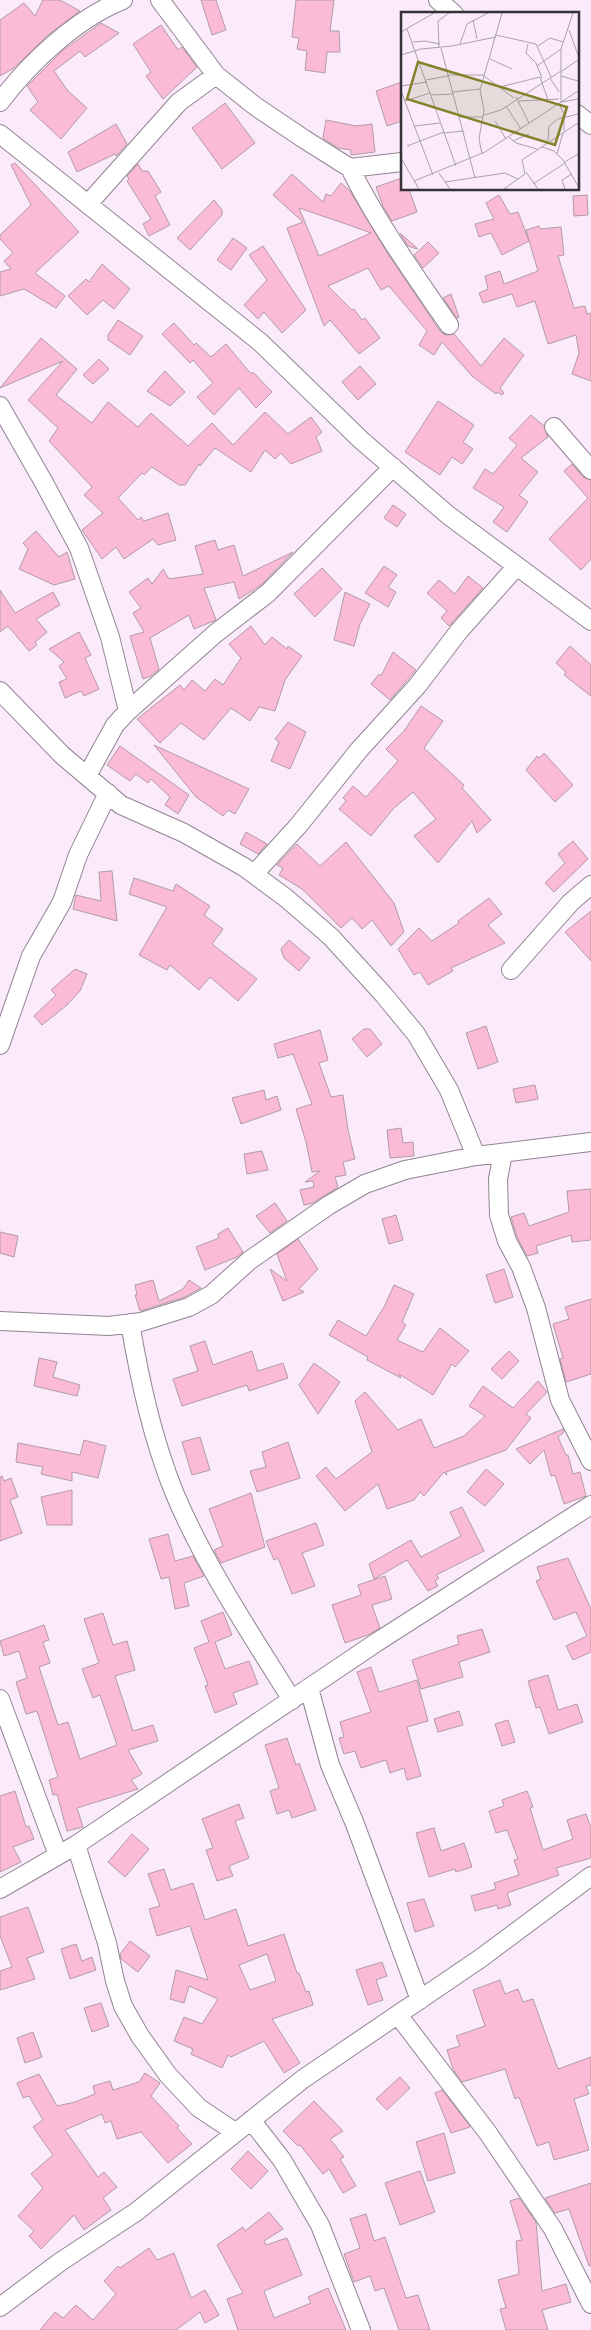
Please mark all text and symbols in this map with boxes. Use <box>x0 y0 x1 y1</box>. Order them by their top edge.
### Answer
inset map <box>401 12 578 190</box>

